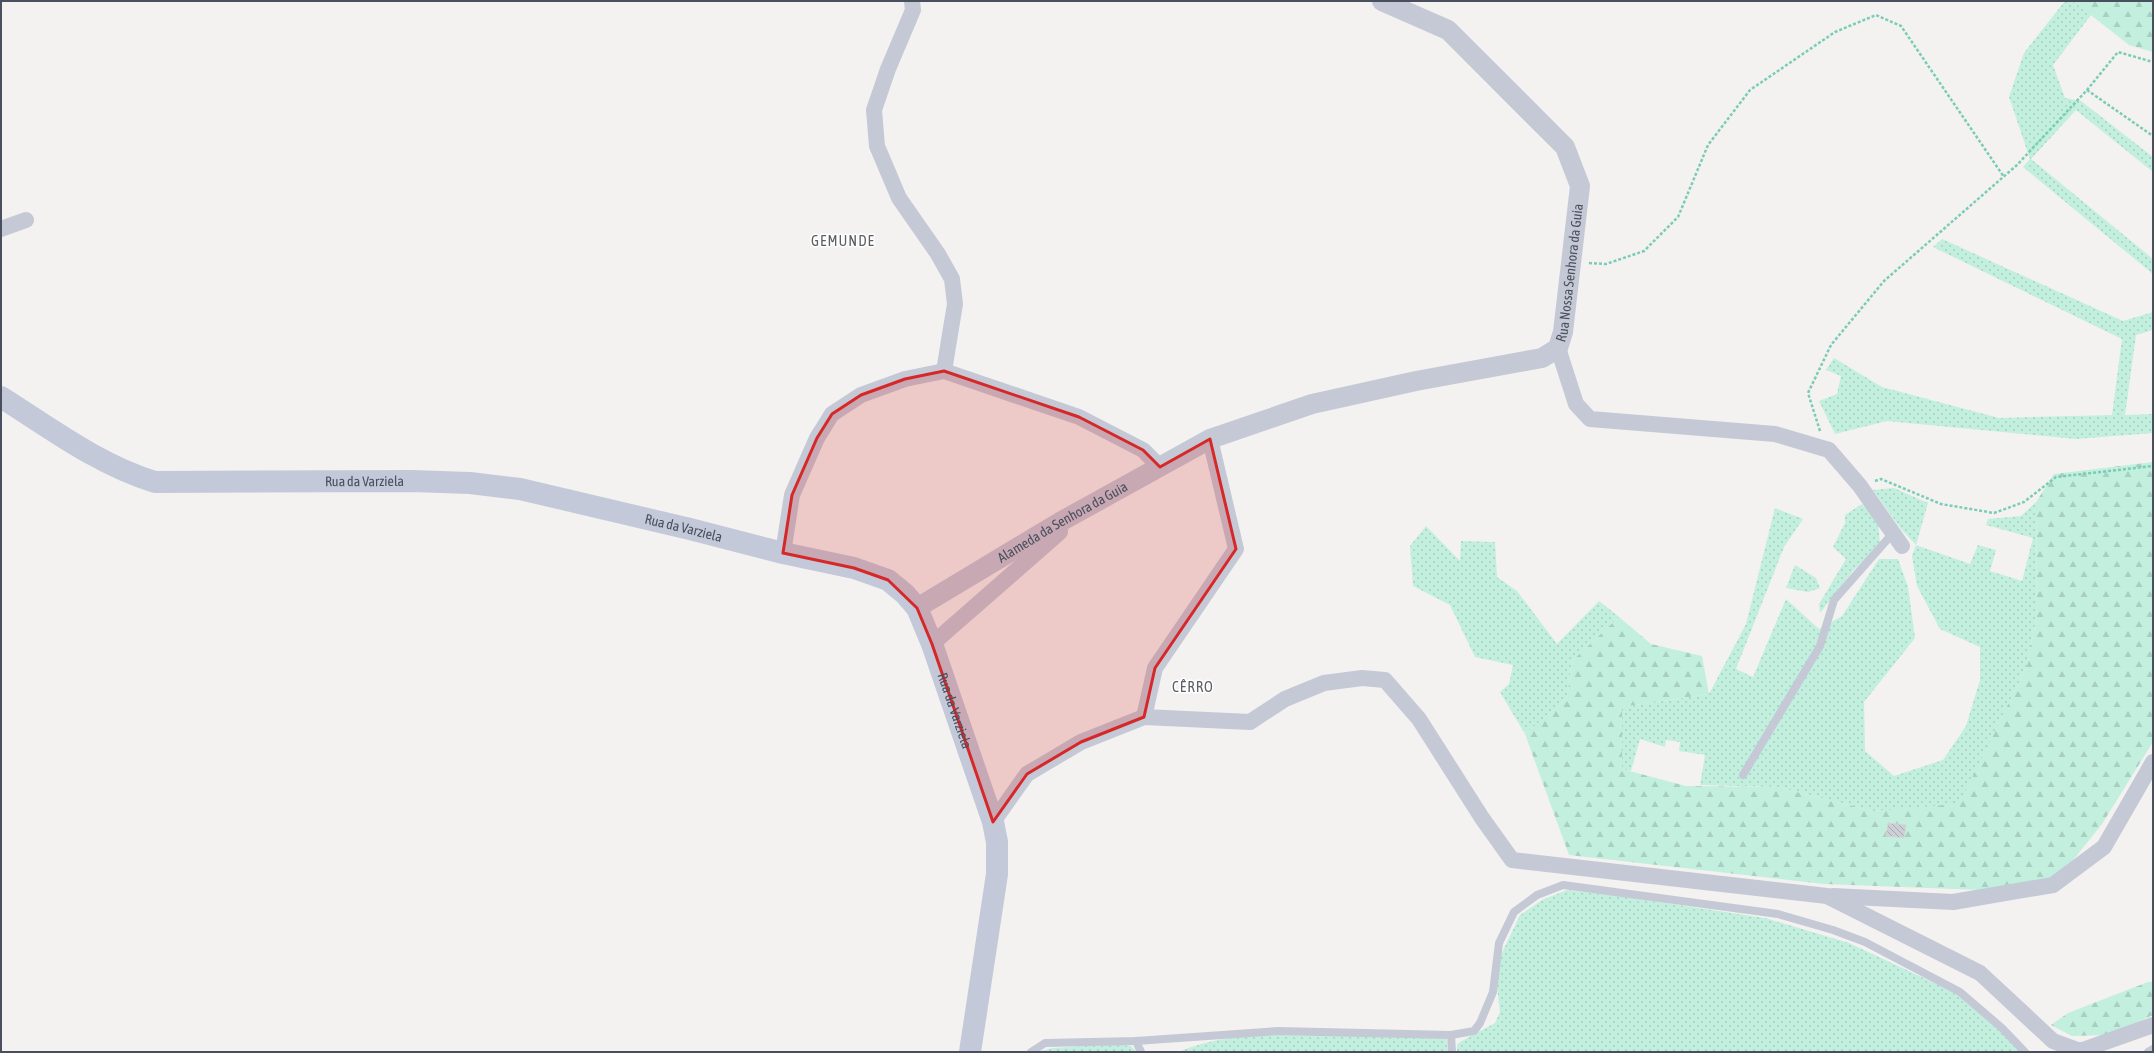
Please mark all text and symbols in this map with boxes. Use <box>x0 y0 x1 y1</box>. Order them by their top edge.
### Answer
street label: Rua Nossa Senhora da Guia <box>1552 203 1586 344</box>
district label: GEMUNDE <box>811 232 875 249</box>
street label: Rua da Varziela <box>325 473 404 489</box>
street label: Alameda da Senhora da Guia <box>995 478 1130 566</box>
street label: Rua da Varziela <box>643 511 724 545</box>
street label: Rua da Varziela <box>934 670 975 751</box>
district label: CÊRRO <box>1172 678 1214 695</box>

